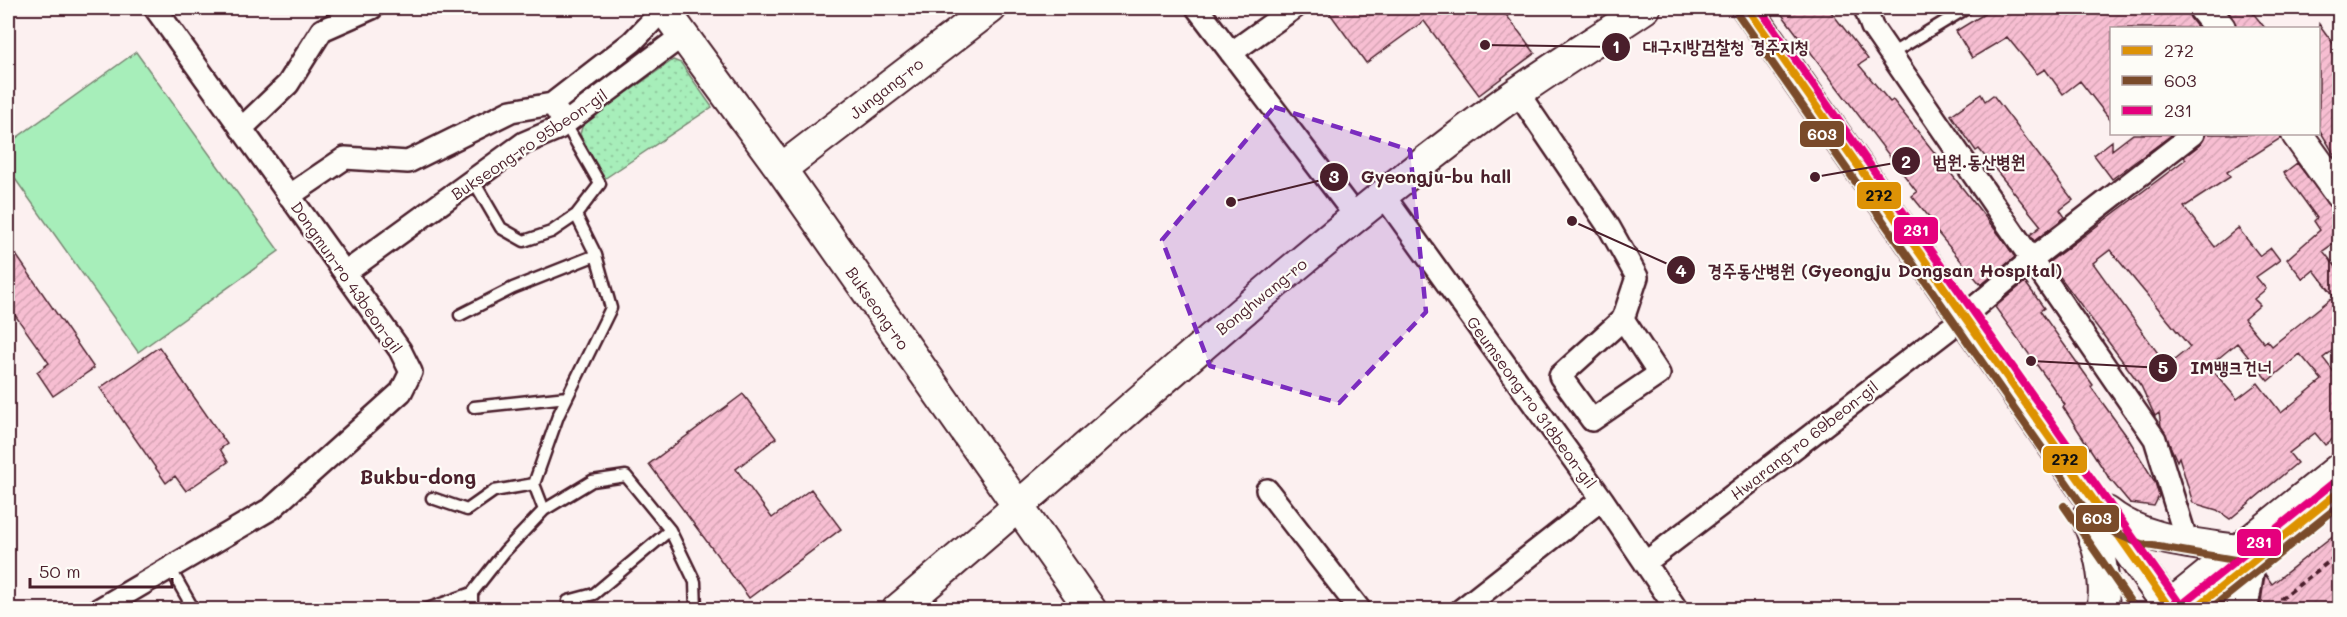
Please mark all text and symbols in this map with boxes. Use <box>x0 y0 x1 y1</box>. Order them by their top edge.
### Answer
legend <box>2110 27 2320 135</box>
callout: 대구지방검찰청 경주지청 <box>1601 29 1821 65</box>
text: 1 <box>1612 34 1620 58</box>
text: 대구지방검찰청 경주지청 <box>1643 34 1809 58</box>
text: 272 <box>2164 38 2194 62</box>
street label: Jungang-ro <box>845 53 927 123</box>
text: 603 <box>2164 68 2197 92</box>
street label: Bukseong-ro 95beon-gil <box>447 84 611 204</box>
text: 231 <box>2164 98 2193 122</box>
line badge: 603 <box>1799 120 1845 148</box>
text: 603 <box>1807 123 1837 144</box>
callout: 법원.동산병원 <box>1891 143 2038 179</box>
text: 2 <box>1901 149 1911 173</box>
text: 법원.동산병원 <box>1933 149 2025 173</box>
callout: Gyeongju-bu hall <box>1319 159 1523 195</box>
text: 3 <box>1329 164 1340 188</box>
text: Gyeongju-bu hall <box>1361 164 1511 188</box>
line badge: 272 <box>1856 181 1902 210</box>
text: 272 <box>1866 184 1892 205</box>
street label: Dongmun-ro 43beon-gil <box>287 197 407 357</box>
line badge: 231 <box>1893 216 1939 245</box>
text: 231 <box>1903 219 1929 240</box>
callout: 경주동산병원 (Gyeongju Dongsan Hospital) <box>1666 252 2074 288</box>
street label: Bonghwang-ro <box>1211 253 1311 339</box>
text: 4 <box>1675 258 1687 282</box>
text: 경주동산병원 (Gyeongju Dongsan Hospital) <box>1708 258 2062 282</box>
street label: Bukseong-ro <box>842 262 914 354</box>
street label: Geumseong-ro 318beon-gil <box>1462 312 1602 492</box>
callout: IM뱅크건너 <box>2148 350 2284 386</box>
text: 5 <box>2158 355 2168 379</box>
text: IM뱅크건너 <box>2190 355 2272 379</box>
street label: Hwarang-ro 69beon-gil <box>1726 376 1882 504</box>
line badge: 272 <box>2042 445 2088 474</box>
text: 272 <box>2052 448 2078 469</box>
district label: Bukbu-dong <box>360 463 476 489</box>
line badge: 603 <box>2075 504 2120 533</box>
text: 603 <box>2082 507 2112 528</box>
line badge: 231 <box>2236 528 2282 557</box>
text: 231 <box>2246 531 2272 552</box>
scale bar <box>30 551 172 589</box>
text: 50 m <box>39 559 81 583</box>

